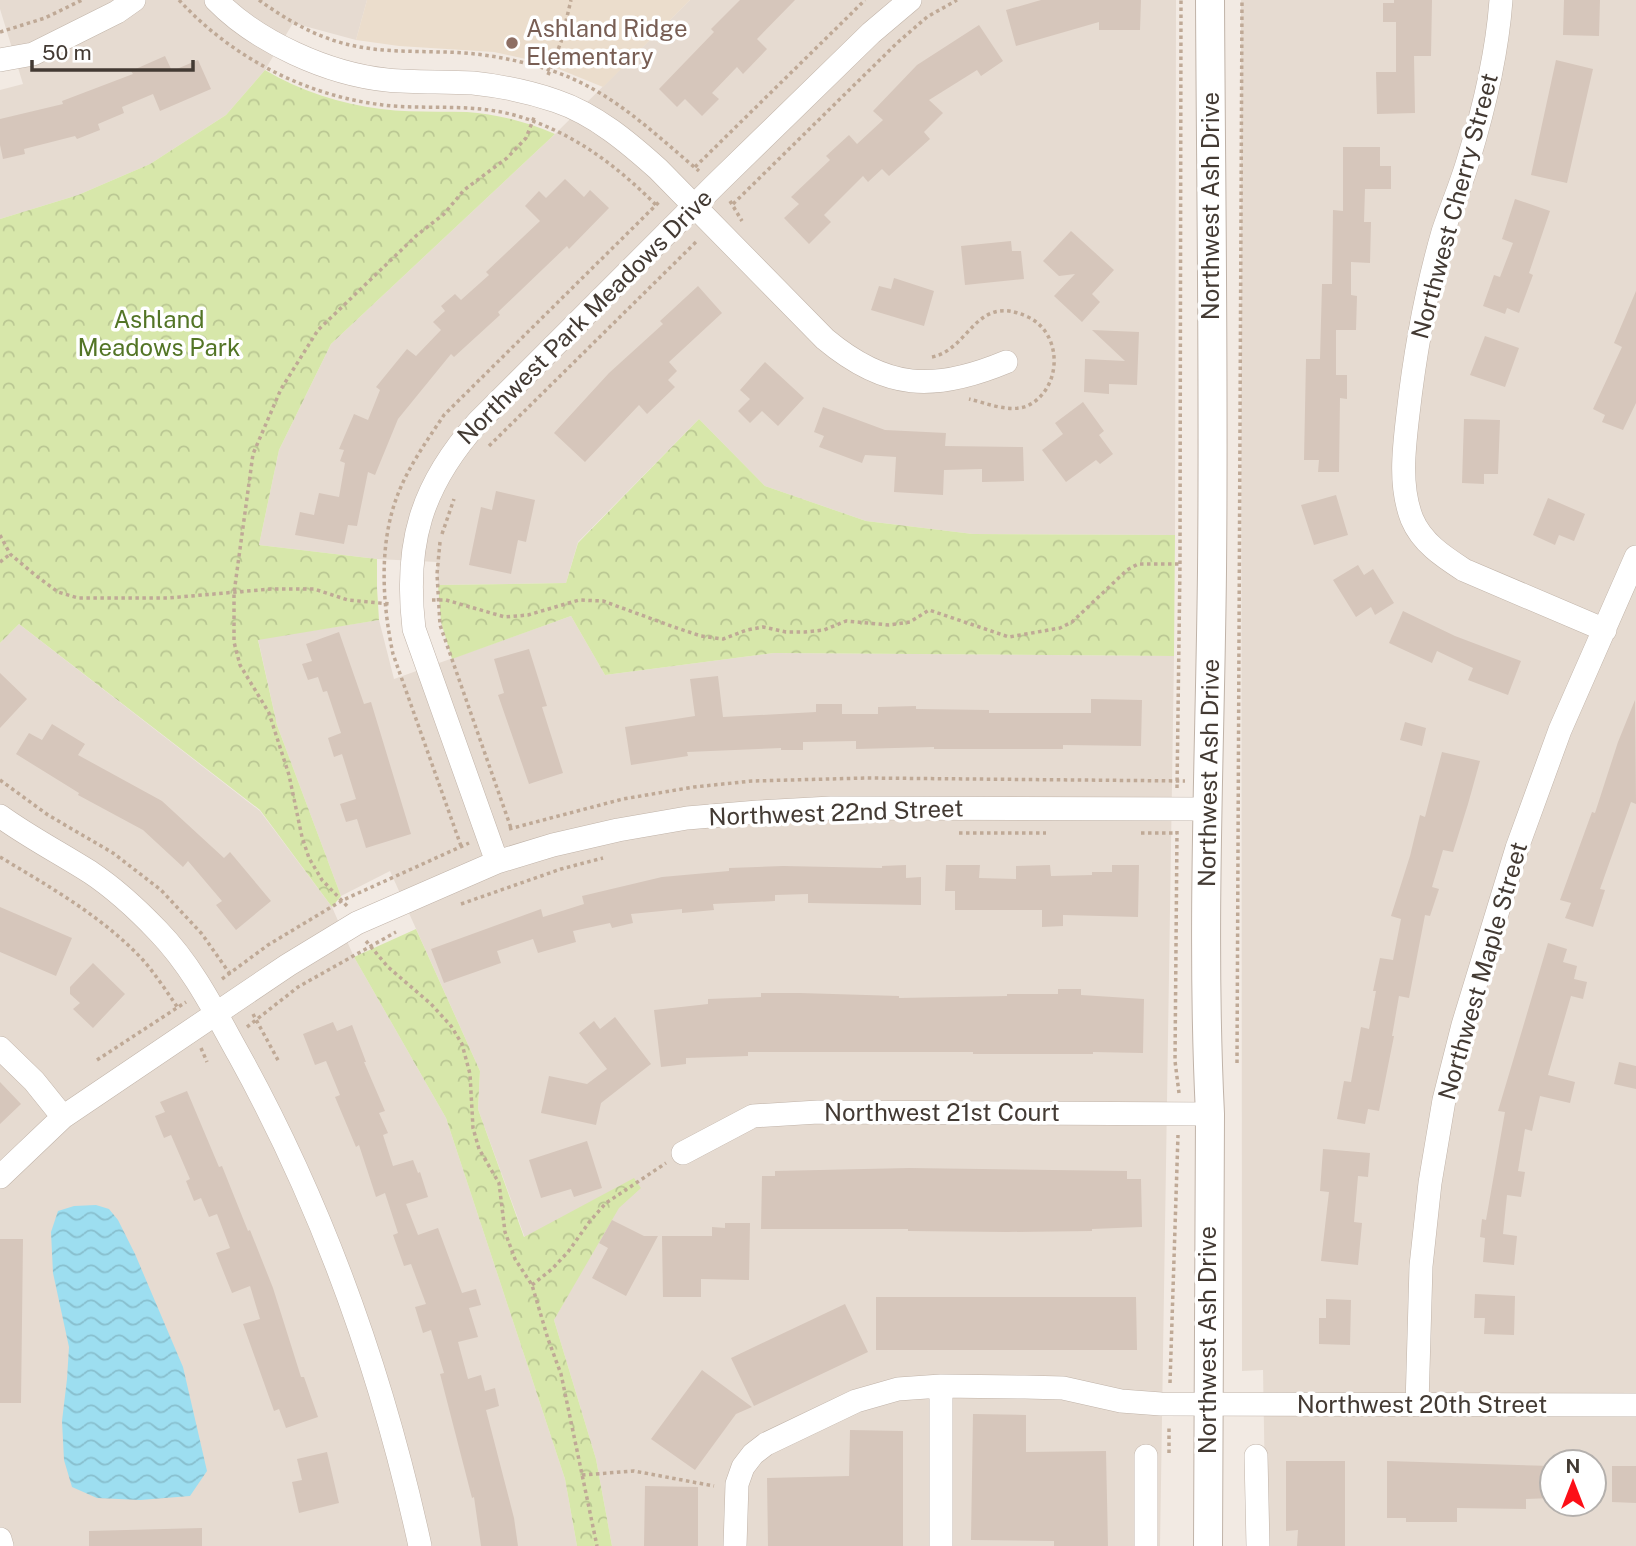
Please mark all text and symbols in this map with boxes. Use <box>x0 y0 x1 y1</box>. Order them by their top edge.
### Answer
place label: Ashland Ridge Elementary <box>526 14 688 70</box>
scale bar <box>32 28 192 72</box>
marker: Ashland Ridge Elementary <box>504 35 520 51</box>
text: 50 m <box>42 40 92 65</box>
street label: Northwest Cherry Street <box>1405 70 1503 342</box>
street label: Northwest Ash Drive <box>1196 92 1224 320</box>
street label: Northwest Park Meadows Drive <box>451 183 717 449</box>
park label: Ashland Meadows Park <box>77 305 241 361</box>
street label: Northwest Ash Drive <box>1192 659 1224 887</box>
street label: Northwest 22nd Street <box>708 794 964 830</box>
street label: Northwest Maple Street <box>1432 838 1532 1103</box>
street label: Northwest 21st Court <box>824 1098 1060 1126</box>
street label: Northwest Ash Drive <box>1193 1226 1221 1454</box>
street label: Northwest 20th Street <box>1297 1390 1547 1418</box>
north arrow <box>1538 1448 1608 1518</box>
text: N <box>1566 1455 1580 1477</box>

